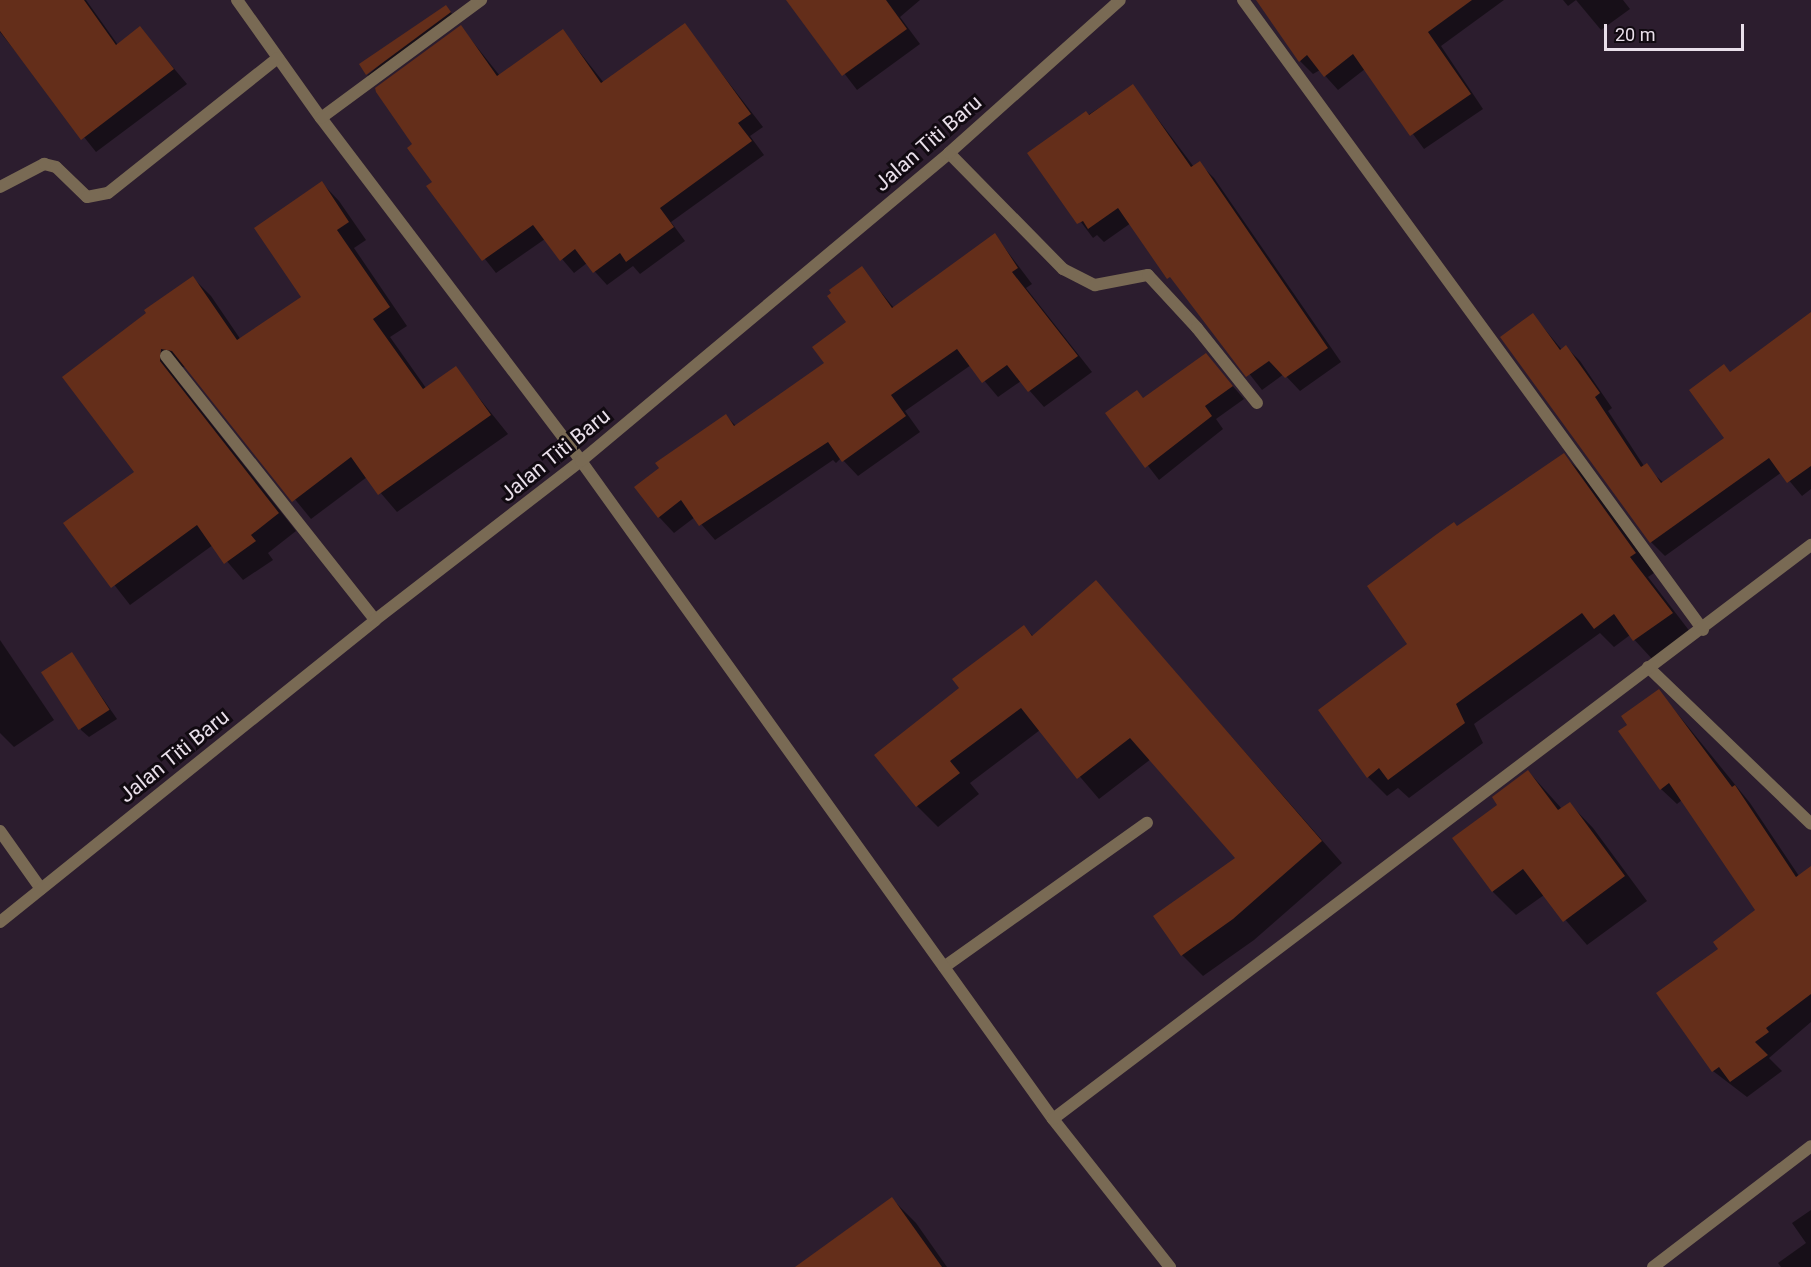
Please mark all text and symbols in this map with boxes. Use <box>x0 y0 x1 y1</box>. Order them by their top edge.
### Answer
scale bar <box>1607 12 1746 50</box>
text: 20 m <box>1615 24 1655 45</box>
street label: Jalan Titi Baru <box>869 89 987 197</box>
street label: Jalan Titi Baru <box>495 403 615 507</box>
street label: Jalan Titi Baru <box>114 704 234 808</box>

